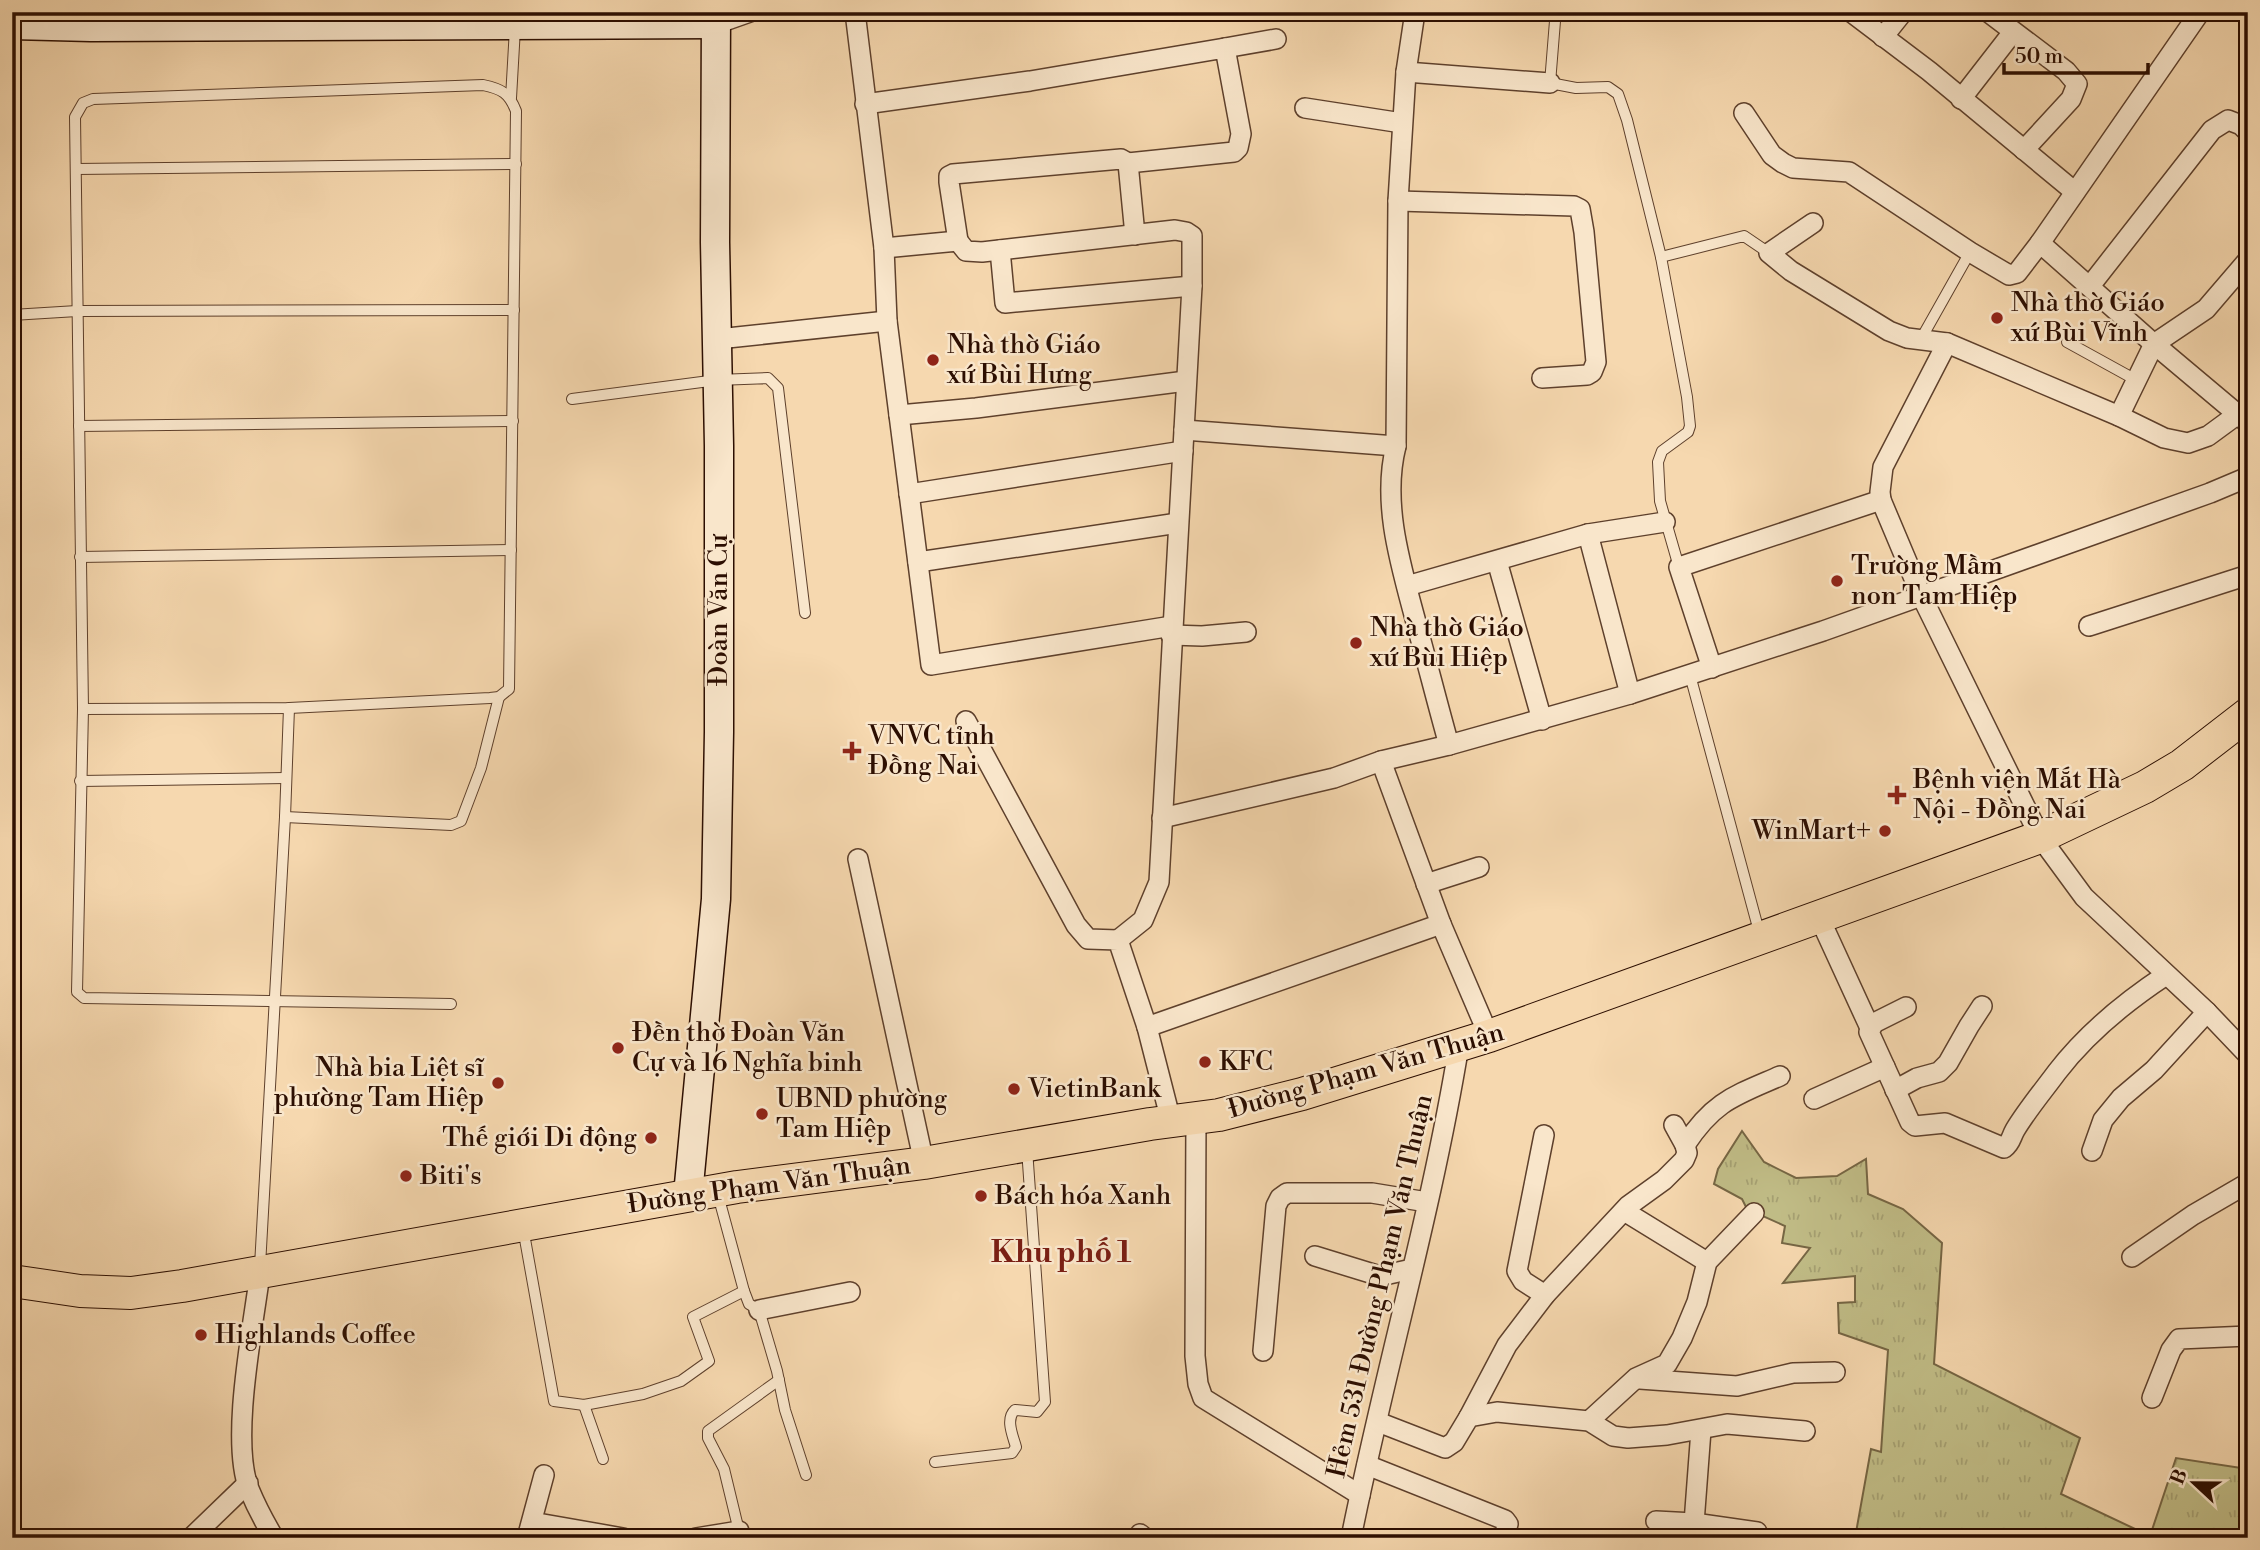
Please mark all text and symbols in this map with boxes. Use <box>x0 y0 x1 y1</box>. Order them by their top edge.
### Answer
scale bar <box>2004 32 2148 76</box>
text: 50 m <box>2015 44 2063 70</box>
place label: Nhà thờ Giáo xứ Bùi Vĩnh <box>2010 287 2165 349</box>
marker: Nhà thờ Giáo xứ Bùi Vĩnh <box>1989 310 2005 326</box>
place label: Nhà thờ Giáo xứ Bùi Hưng <box>946 329 1101 391</box>
marker: Nhà thờ Giáo xứ Bùi Hưng <box>925 352 941 368</box>
street label: Đoàn Văn Cự <box>703 533 735 686</box>
place label: Trường Mầm non Tam Hiệp <box>1851 550 2018 612</box>
marker: Trường Mầm non Tam Hiệp <box>1829 573 1845 589</box>
place label: Nhà thờ Giáo xứ Bùi Hiệp <box>1369 612 1524 674</box>
marker: Nhà thờ Giáo xứ Bùi Hiệp <box>1348 635 1364 651</box>
place label: VNVC tỉnh Đồng Nai <box>867 720 995 782</box>
marker: VNVC tỉnh Đồng Nai <box>842 741 862 761</box>
place label: Bệnh viện Mắt Hà Nội - Đồng Nai <box>1912 764 2122 826</box>
marker: Bệnh viện Mắt Hà Nội - Đồng Nai <box>1887 785 1907 805</box>
place label: WinMart+ <box>1751 815 1871 847</box>
marker: WinMart+ <box>1877 823 1893 839</box>
street label: Đường Phạm Văn Thuận <box>1224 1016 1508 1126</box>
place label: Đền thờ Đoàn Văn Cự và 16 Nghĩa binh <box>632 1017 863 1079</box>
marker: Đền thờ Đoàn Văn Cự và 16 Nghĩa binh <box>610 1040 626 1056</box>
place label: KFC <box>1219 1046 1273 1078</box>
place label: Nhà bia Liệt sĩ phường Tam Hiệp <box>274 1052 484 1114</box>
marker: KFC <box>1197 1054 1213 1070</box>
place label: VietinBank <box>1027 1073 1162 1105</box>
marker: Nhà bia Liệt sĩ phường Tam Hiệp <box>490 1075 506 1091</box>
marker: VietinBank <box>1006 1081 1022 1097</box>
place label: UBND phường Tam Hiệp <box>776 1083 948 1145</box>
street label: Hẻm 531 Đường Phạm Văn Thuận <box>1320 1091 1440 1481</box>
marker: UBND phường Tam Hiệp <box>754 1106 770 1122</box>
place label: Thế giới Di động <box>442 1122 638 1154</box>
marker: Thế giới Di động <box>643 1130 659 1146</box>
street label: Đường Phạm Văn Thuận <box>625 1149 913 1221</box>
place label: Biti's <box>419 1160 482 1192</box>
marker: Biti's <box>398 1168 414 1184</box>
place label: Bách hóa Xanh <box>994 1180 1171 1212</box>
marker: Bách hóa Xanh <box>973 1188 989 1204</box>
district label: Khu phố 1 <box>991 1234 1132 1272</box>
place label: Highlands Coffee <box>215 1319 416 1351</box>
marker: Highlands Coffee <box>193 1327 209 1343</box>
north arrow <box>2158 1448 2228 1518</box>
text: B <box>2165 1466 2193 1488</box>

